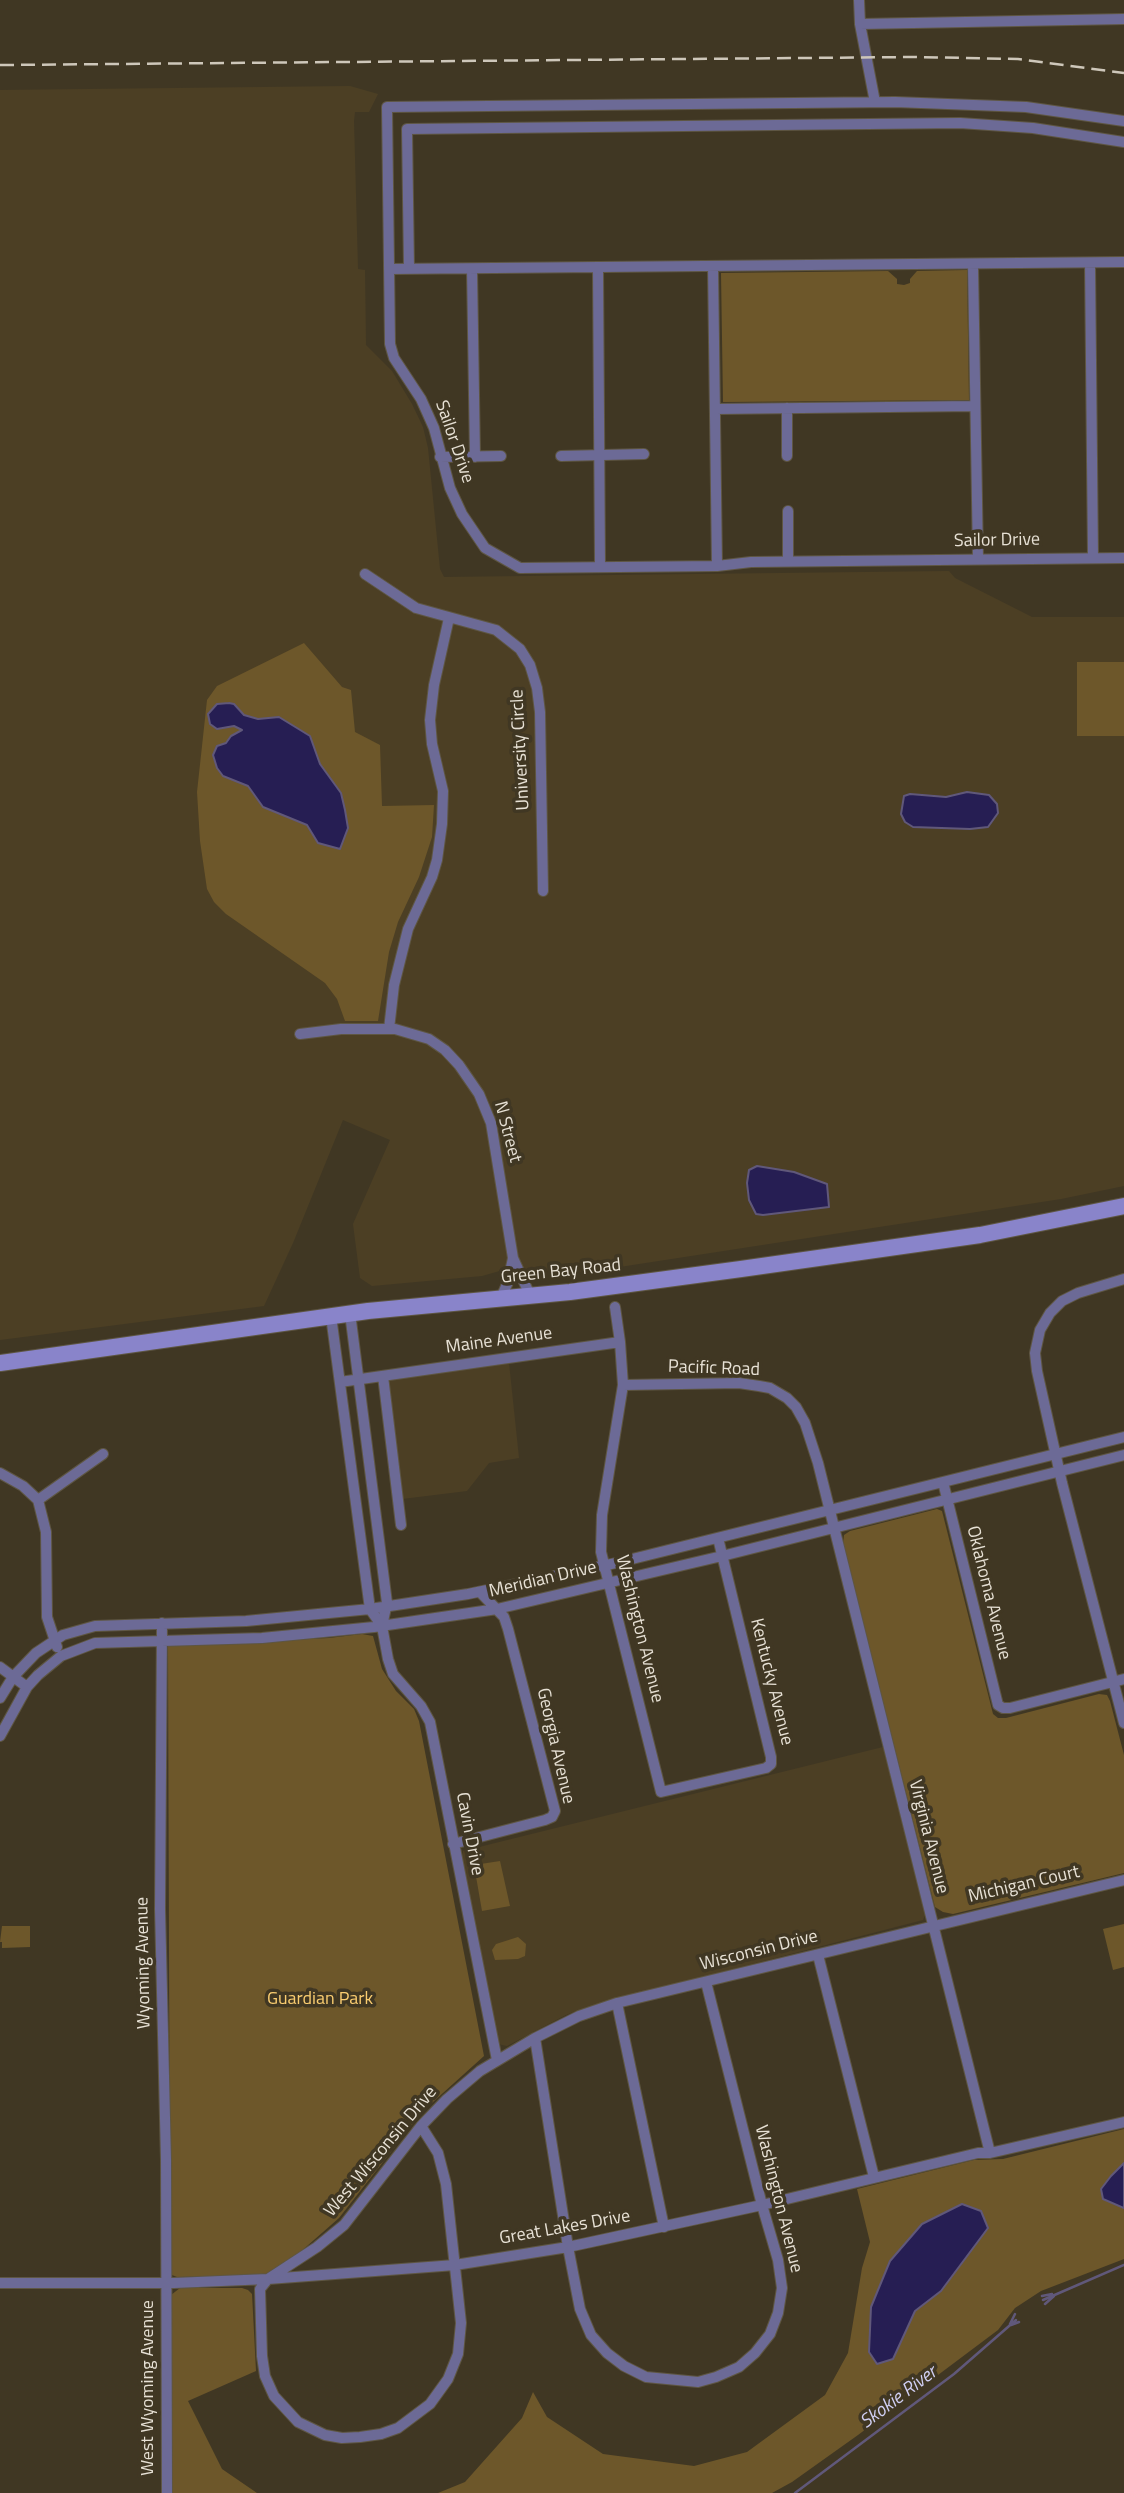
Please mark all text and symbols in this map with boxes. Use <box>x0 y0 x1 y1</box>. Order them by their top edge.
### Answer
street label: Sailor Drive <box>430 398 478 486</box>
street label: Sailor Drive <box>954 529 1040 553</box>
street label: University Circle <box>507 689 535 811</box>
street label: N Street <box>488 1099 526 1165</box>
street label: Green Bay Road <box>500 1255 622 1289</box>
street label: Maine Avenue <box>444 1323 554 1359</box>
street label: Pacific Road <box>668 1357 760 1381</box>
street label: Oklahoma Avenue <box>961 1524 1015 1662</box>
street label: Washington Avenue <box>610 1553 668 1705</box>
street label: Meridian Drive <box>487 1557 599 1603</box>
street label: Kentucky Avenue <box>745 1616 797 1748</box>
street label: Georgia Avenue <box>531 1686 579 1806</box>
street label: Virginia Avenue <box>903 1778 953 1896</box>
street label: Cavin Drive <box>450 1791 488 1877</box>
street label: Michigan Court <box>966 1862 1082 1908</box>
street label: Wyoming Avenue <box>132 1897 156 2029</box>
street label: Wisconsin Drive <box>698 1926 820 1976</box>
park label: Guardian Park <box>267 1989 373 2011</box>
street label: West Wisconsin Drive <box>320 2082 442 2222</box>
street label: Washington Avenue <box>749 2123 807 2275</box>
street label: Great Lakes Drive <box>498 2206 632 2250</box>
street label: West Wyoming Avenue <box>138 2300 160 2476</box>
water label: Skokie River <box>856 2362 942 2434</box>

